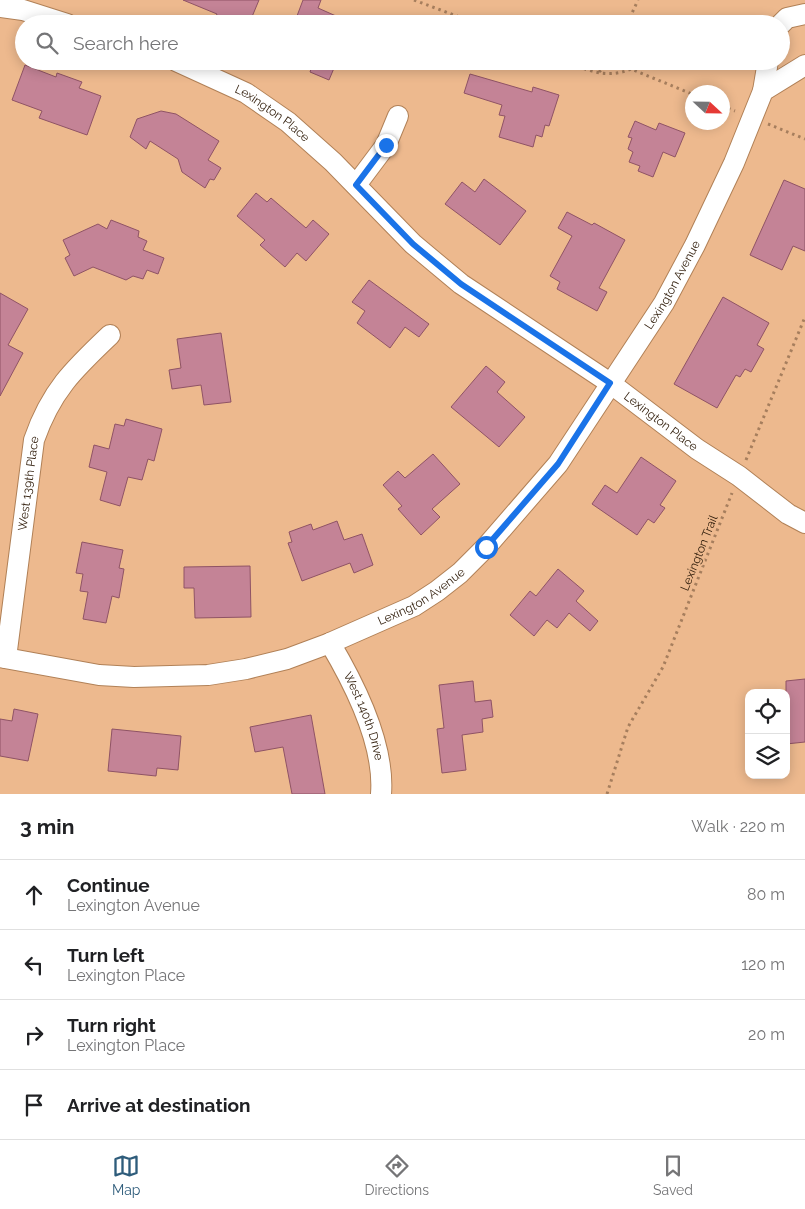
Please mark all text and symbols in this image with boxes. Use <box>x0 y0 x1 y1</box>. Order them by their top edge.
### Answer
search box <box>15 15 790 70</box>
icon: search <box>33 29 61 57</box>
text: Search here <box>73 32 179 54</box>
street label: Lexington Place <box>233 82 312 145</box>
north arrow <box>685 85 730 130</box>
route end <box>375 134 398 157</box>
street label: Lexington Avenue <box>642 238 703 332</box>
street label: Lexington Place <box>621 389 700 454</box>
street label: West 139th Place <box>15 434 42 532</box>
street label: Lexington Trail <box>677 512 721 593</box>
route start <box>475 536 498 559</box>
street label: Lexington Avenue <box>376 565 468 628</box>
street label: West 140th Drive <box>341 670 386 762</box>
map controls <box>745 689 790 779</box>
button: locate <box>745 689 790 734</box>
button: layers <box>745 734 790 779</box>
text: 3 min <box>20 814 74 839</box>
text: Walk · 220 m <box>691 817 785 836</box>
text: Continue <box>67 874 150 896</box>
icon: ahead <box>20 881 48 909</box>
text: 80 m <box>747 885 785 904</box>
text: Lexington Avenue <box>67 896 200 915</box>
text: Turn left <box>67 944 144 966</box>
icon: left <box>20 951 48 979</box>
text: 120 m <box>741 955 785 974</box>
text: Lexington Place <box>67 966 185 985</box>
text: Turn right <box>67 1014 156 1036</box>
icon: right <box>20 1021 48 1049</box>
text: 20 m <box>748 1025 785 1044</box>
text: Lexington Place <box>67 1036 185 1055</box>
icon: arrive <box>20 1091 48 1119</box>
text: Arrive at destination <box>67 1094 251 1116</box>
tab: Map <box>112 1152 140 1198</box>
tab: Directions <box>364 1152 429 1198</box>
tab: Saved <box>653 1152 693 1198</box>

